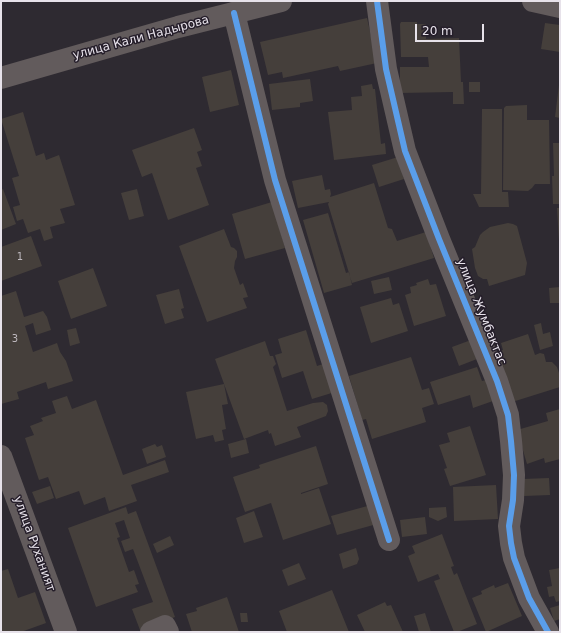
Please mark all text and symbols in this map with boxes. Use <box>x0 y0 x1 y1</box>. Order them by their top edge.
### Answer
street label: улица Кали Надырова <box>71 13 211 63</box>
scale bar <box>417 16 486 42</box>
text: 20 m <box>422 24 453 38</box>
house number: 1 <box>17 251 23 263</box>
street label: улица Жумбактас <box>453 256 509 368</box>
house number: 3 <box>12 333 18 345</box>
street label: улица Руханият <box>10 494 58 594</box>

